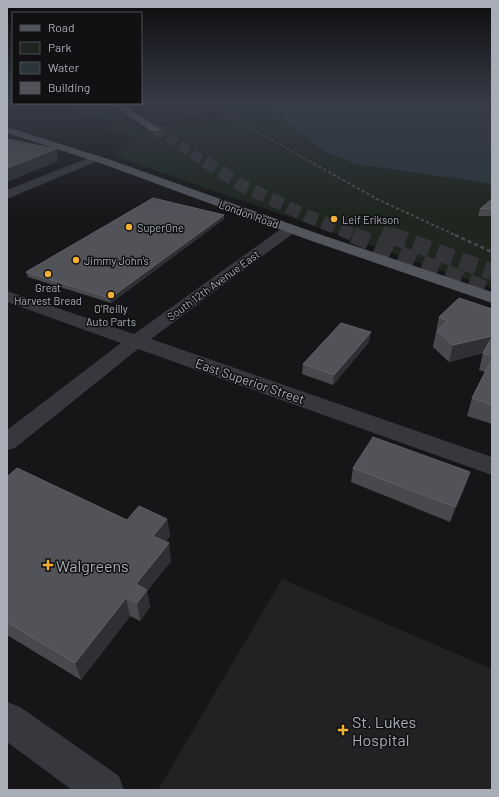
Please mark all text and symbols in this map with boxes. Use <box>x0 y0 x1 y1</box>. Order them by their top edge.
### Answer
legend <box>12 12 142 104</box>
text: Road <box>48 20 75 34</box>
text: Park <box>48 40 72 54</box>
text: Water <box>48 60 80 74</box>
text: Building <box>48 80 90 94</box>
street label: London Road <box>217 197 281 231</box>
place label: Leif Erikson <box>342 213 399 226</box>
marker: Leif Erikson <box>329 214 339 224</box>
place label: SuperOne <box>137 221 184 234</box>
marker: SuperOne <box>124 222 134 232</box>
street label: South 12th Avenue East <box>164 247 262 323</box>
place label: Jimmy John's <box>84 254 149 267</box>
marker: Jimmy John's <box>71 255 81 265</box>
marker: Great Harvest Bread <box>43 269 53 279</box>
place label: Great Harvest Bread <box>14 281 82 307</box>
marker: O'Reilly Auto Parts <box>106 290 116 300</box>
place label: O'Reilly Auto Parts <box>86 302 136 328</box>
street label: East Superior Street <box>193 355 307 407</box>
place label: Walgreens <box>56 556 129 575</box>
marker: Walgreens <box>43 560 53 570</box>
place label: St. Lukes Hospital <box>352 712 416 749</box>
marker: St. Lukes Hospital <box>337 724 349 736</box>

